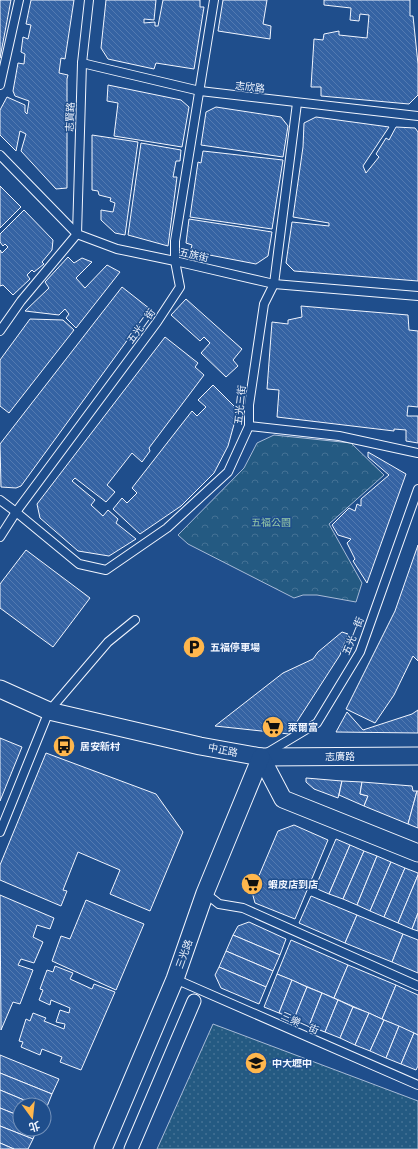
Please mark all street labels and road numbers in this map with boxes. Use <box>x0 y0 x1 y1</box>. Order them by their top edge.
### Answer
street label: 志欣路 <box>234 79 266 95</box>
street label: 志賢路 <box>63 102 77 132</box>
street label: 五族街 <box>178 245 210 265</box>
street label: 五光二街 <box>124 306 158 346</box>
street label: 五光三街 <box>231 384 249 426</box>
street label: 五光一街 <box>339 615 367 657</box>
street label: 中正路 <box>207 741 239 759</box>
street label: 志廣路 <box>325 750 355 763</box>
street label: 三光路 <box>173 938 195 970</box>
street label: 三樂一街 <box>279 1009 321 1037</box>

